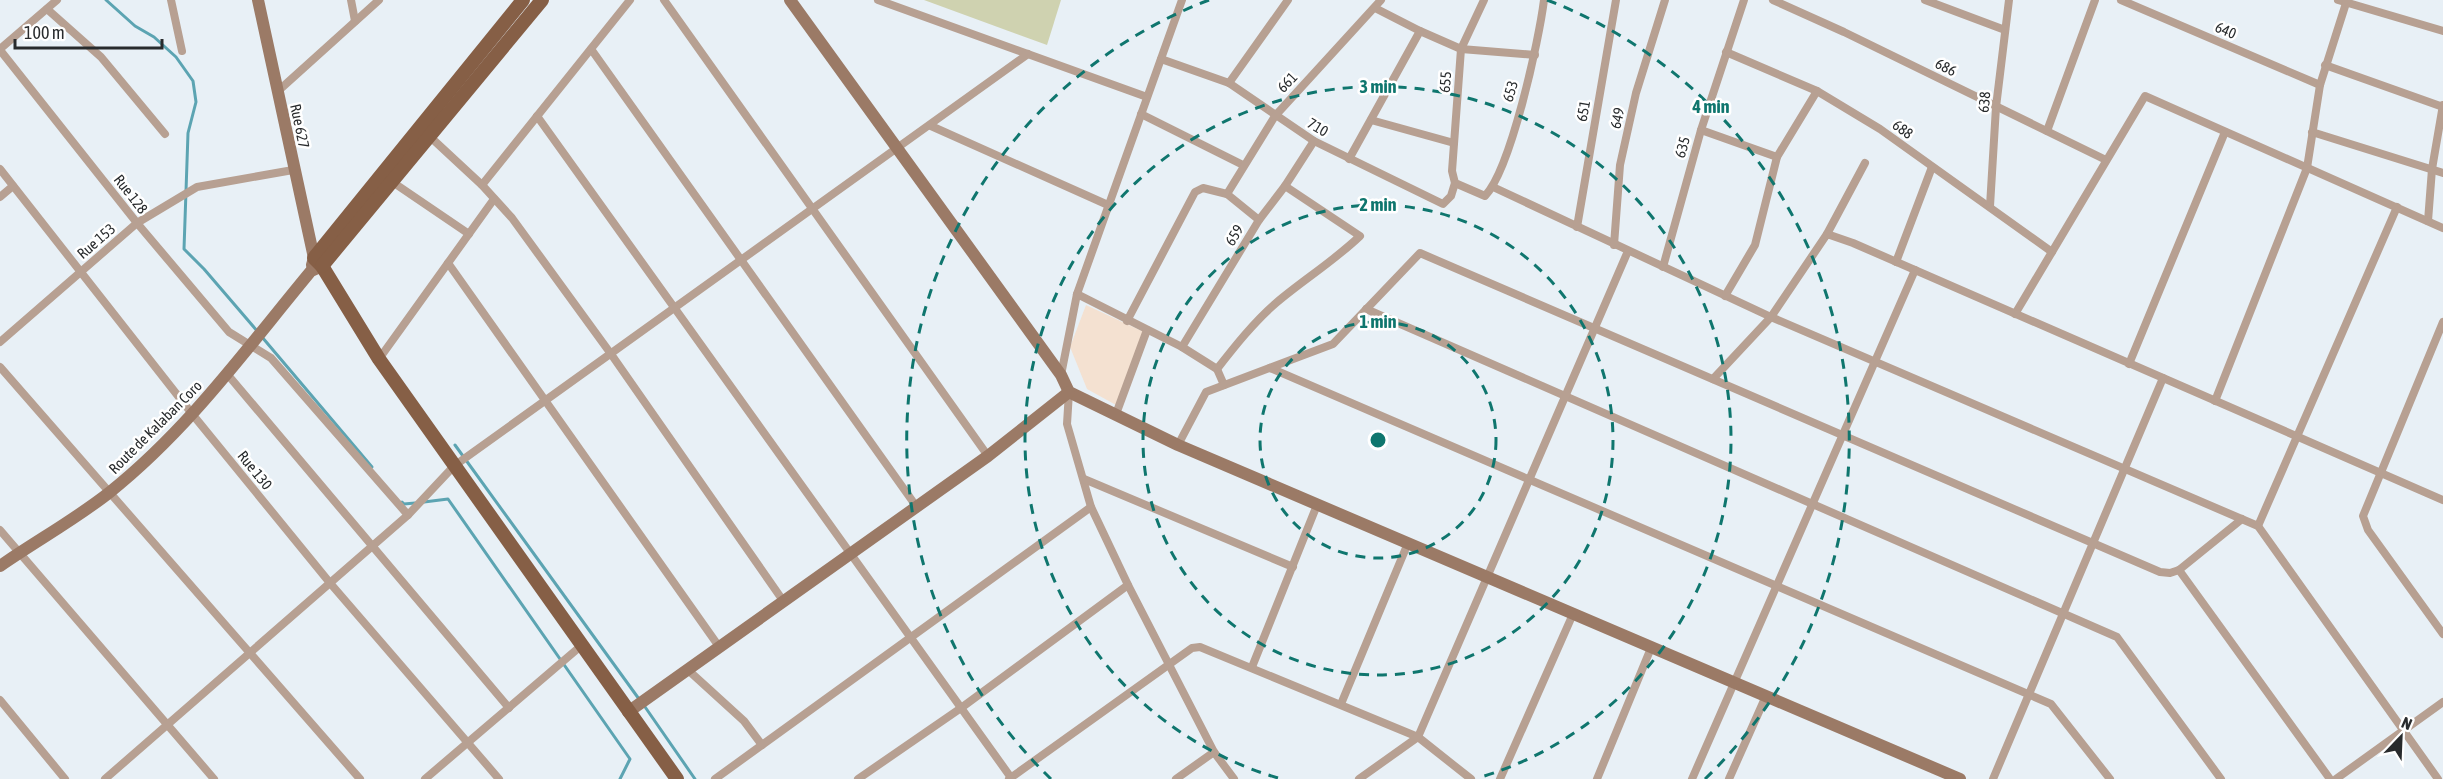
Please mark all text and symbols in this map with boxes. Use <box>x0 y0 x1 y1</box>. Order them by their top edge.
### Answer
scale bar <box>15 12 162 50</box>
street label: 640 <box>2213 18 2239 42</box>
text: 100 m <box>24 22 65 43</box>
street label: 686 <box>1933 55 1959 79</box>
street label: 661 <box>1274 68 1300 96</box>
street label: 655 <box>1436 71 1454 93</box>
text: 3 min <box>1360 76 1397 97</box>
street label: 653 <box>1499 78 1521 104</box>
street label: 638 <box>1975 91 1993 113</box>
text: 4 min <box>1692 96 1730 117</box>
street label: 651 <box>1573 99 1593 123</box>
street label: Rue 627 <box>287 102 313 150</box>
street label: 649 <box>1606 106 1628 130</box>
street label: 710 <box>1305 114 1331 140</box>
street label: 688 <box>1889 116 1917 142</box>
street label: 635 <box>1671 135 1693 159</box>
street label: Rue 128 <box>111 171 151 217</box>
text: 2 min <box>1360 194 1397 215</box>
street label: Rue 153 <box>74 220 118 262</box>
street label: 659 <box>1221 222 1247 248</box>
text: 1 min <box>1360 311 1397 332</box>
street label: Route de Kalaban Coro <box>105 377 205 477</box>
centre of rings <box>1368 430 1388 450</box>
street label: Rue 130 <box>234 447 276 493</box>
north arrow <box>2371 707 2431 767</box>
text: N <box>2399 713 2415 733</box>

